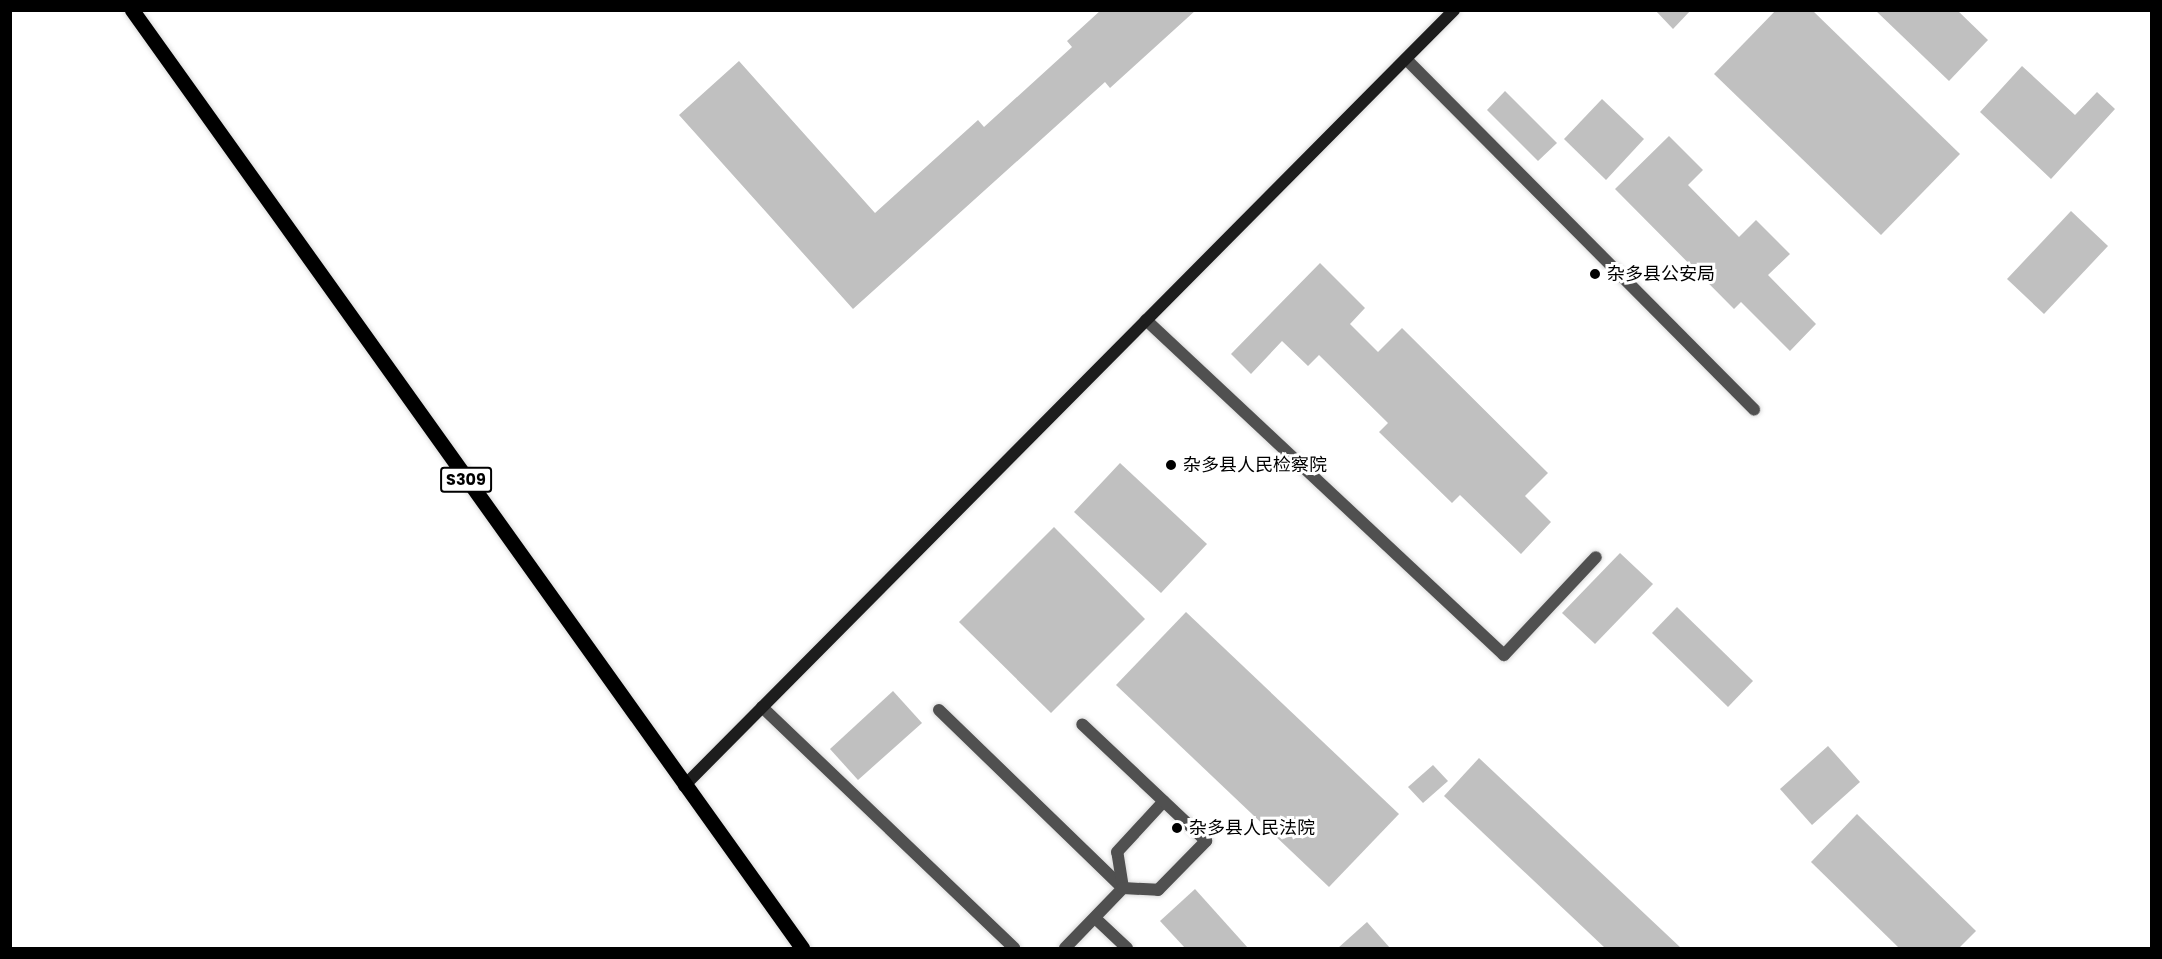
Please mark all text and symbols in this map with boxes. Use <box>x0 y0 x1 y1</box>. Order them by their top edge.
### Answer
place label: 杂多县公安局 <box>1607 263 1715 285</box>
marker: 杂多县公安局 <box>1588 267 1602 281</box>
place label: 杂多县人民检察院 <box>1183 454 1327 476</box>
marker: 杂多县人民检察院 <box>1164 458 1178 472</box>
road number: S309 <box>439 467 493 493</box>
place label: 杂多县人民法院 <box>1189 817 1315 839</box>
marker: 杂多县人民法院 <box>1170 821 1184 835</box>

